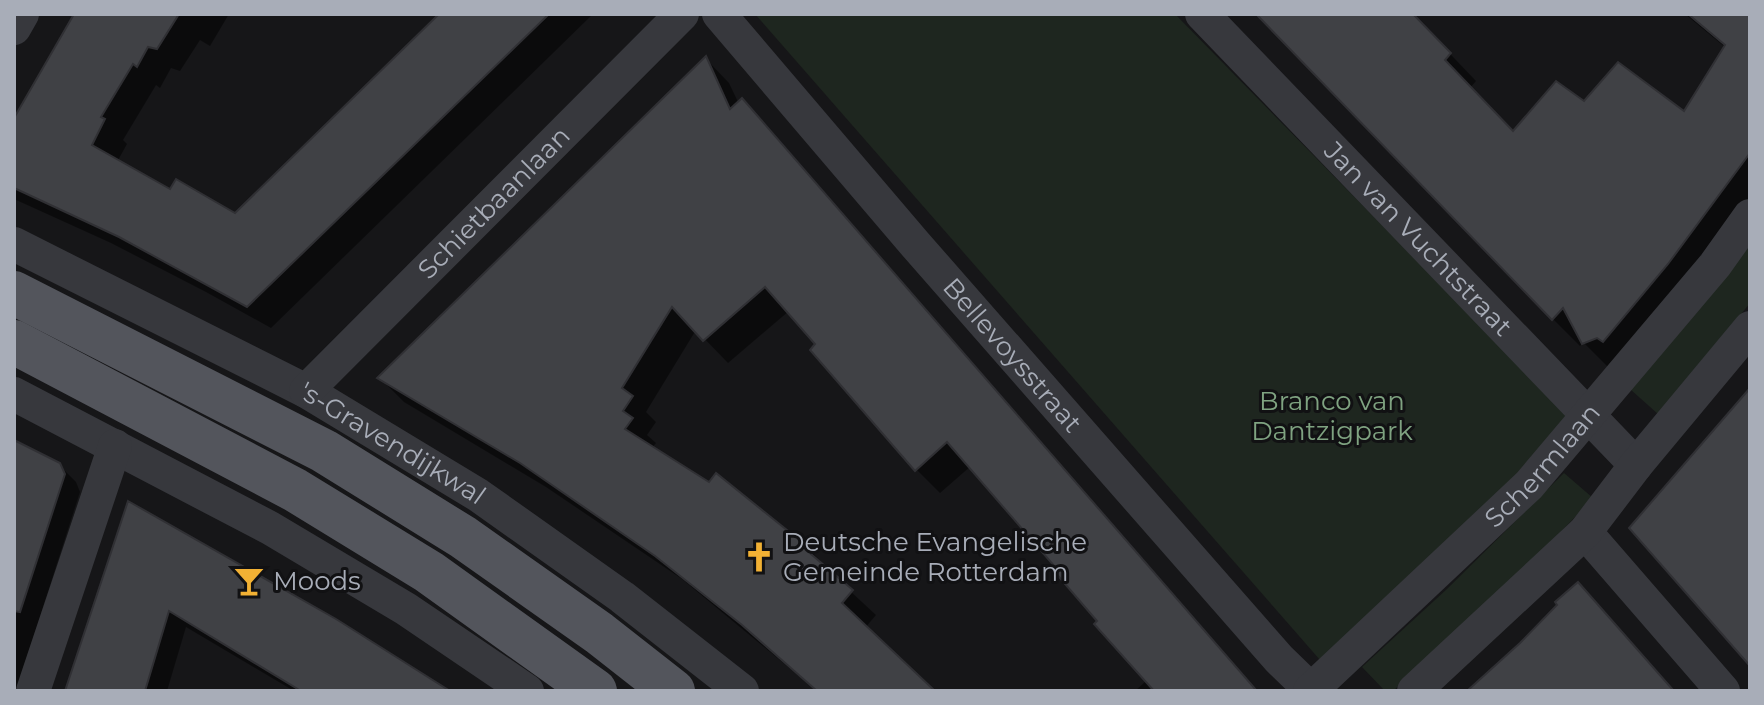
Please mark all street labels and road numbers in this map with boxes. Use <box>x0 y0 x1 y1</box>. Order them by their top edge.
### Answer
street label: Schietbaanlaan <box>411 120 577 286</box>
street label: Jan van Vuchtstraat <box>1317 134 1519 343</box>
street label: Bellevoysstraat <box>936 271 1089 439</box>
street label: 's-Gravendijkwal <box>295 375 492 511</box>
street label: Schermlaan <box>1478 397 1607 534</box>

